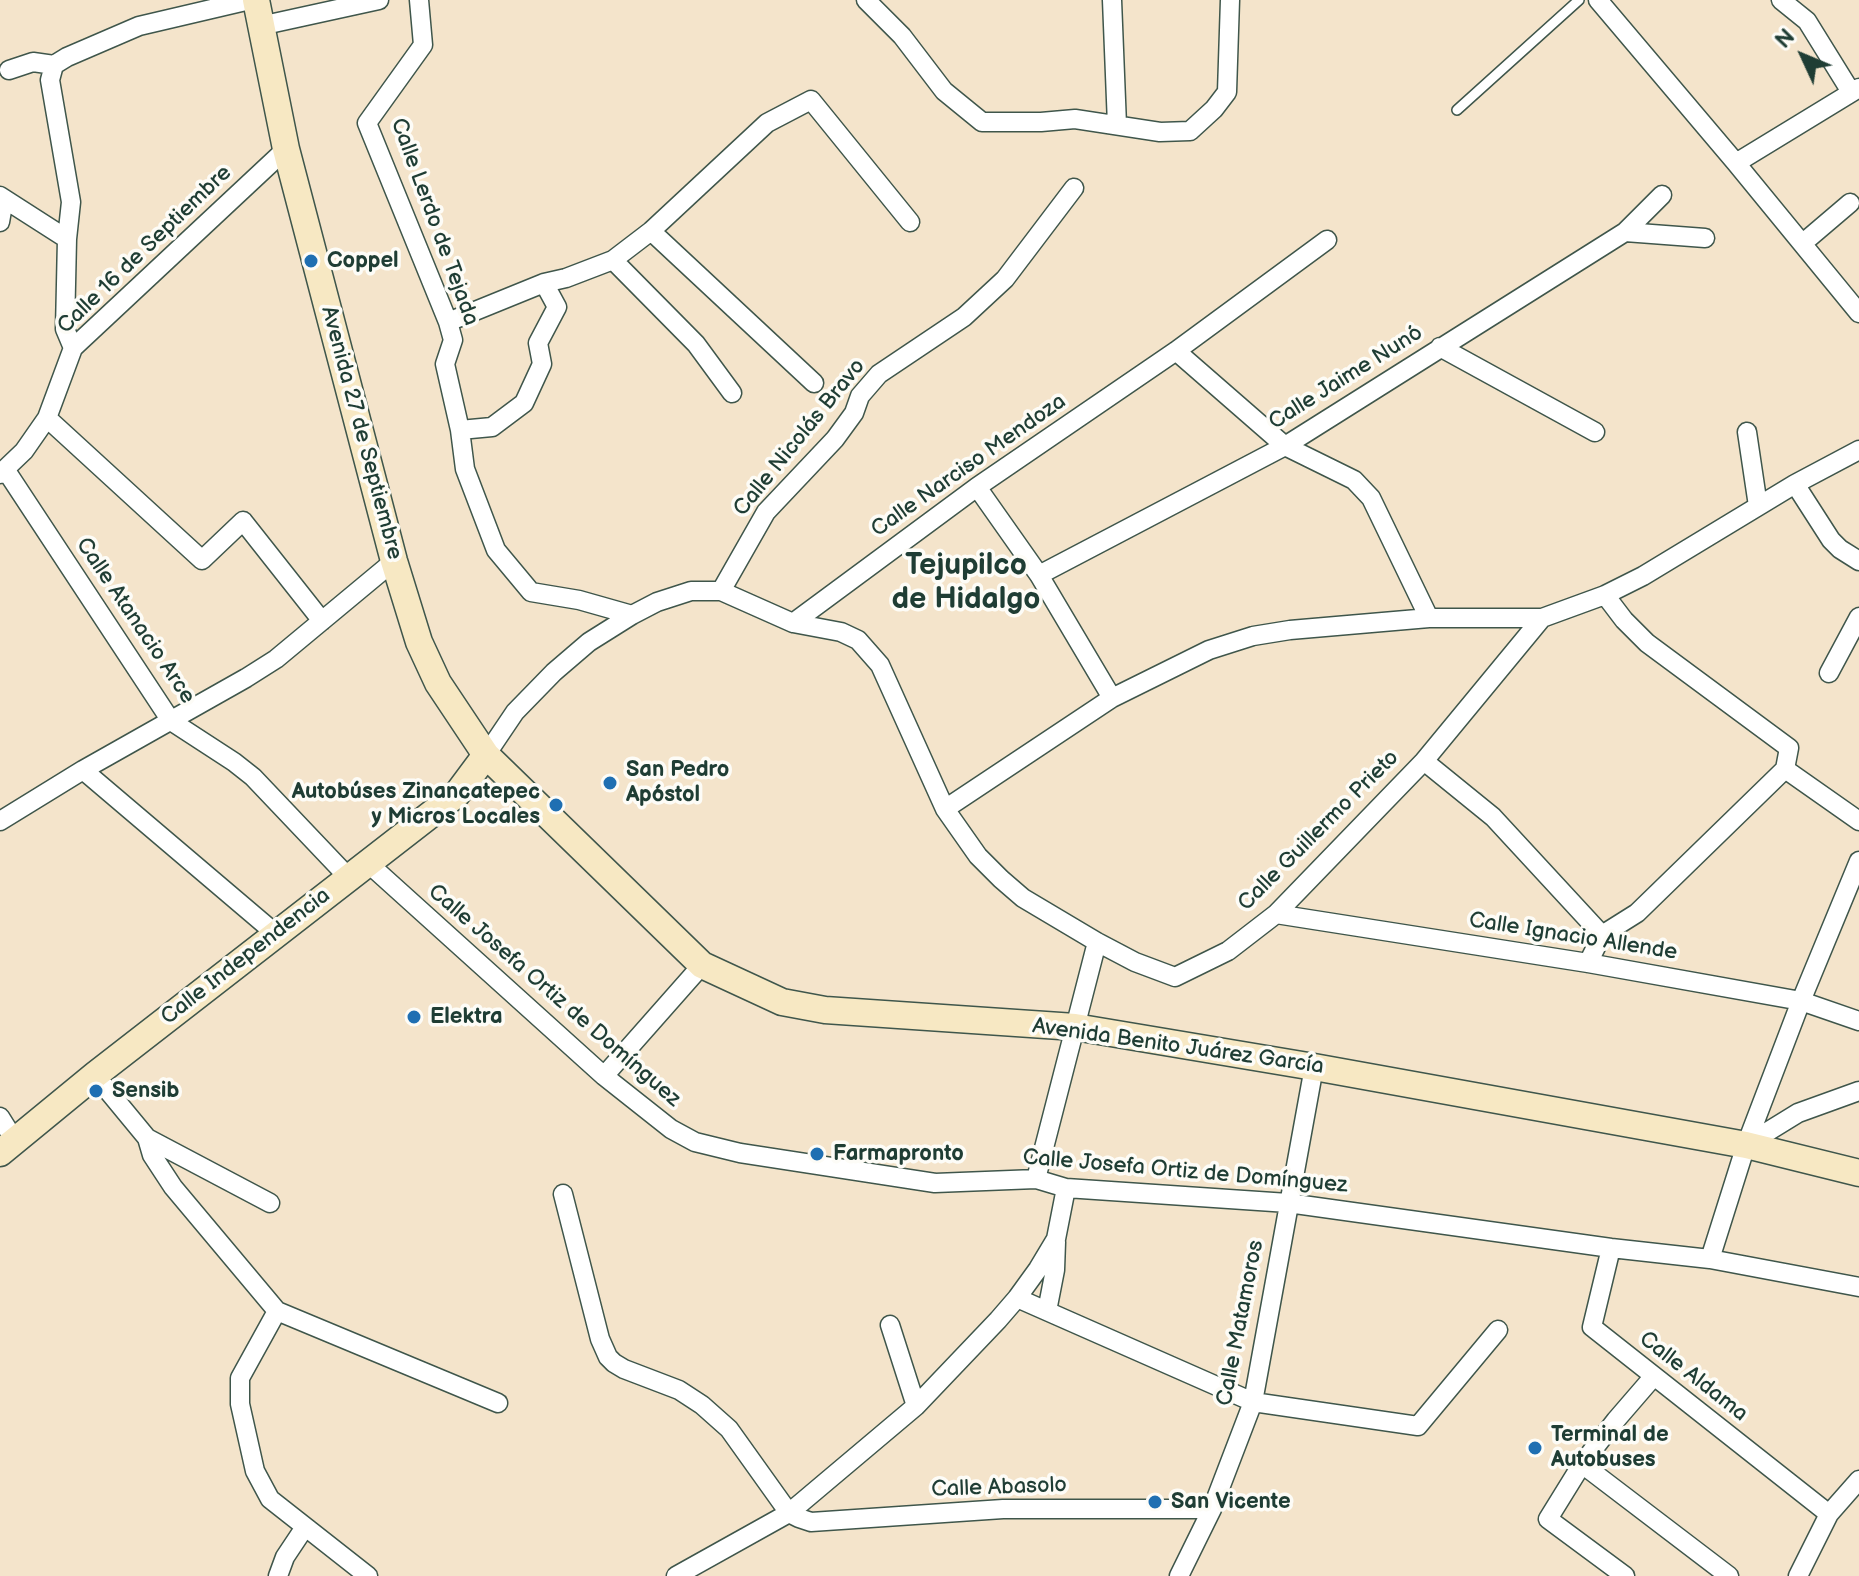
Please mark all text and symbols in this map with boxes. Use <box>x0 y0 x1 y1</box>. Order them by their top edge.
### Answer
north arrow <box>1763 16 1843 96</box>
text: N <box>1770 24 1801 54</box>
street label: Calle Lerdo de Tejada <box>384 115 484 329</box>
street label: Calle 16 de Septiembre <box>53 160 237 340</box>
place label: Coppel <box>327 248 399 274</box>
marker: Coppel <box>302 252 320 270</box>
street label: Avenida 27 de Septiembre <box>314 303 408 563</box>
street label: Calle Jaime Nunó <box>1264 320 1428 436</box>
street label: Calle Nicolás Bravo <box>729 354 871 522</box>
street label: Calle Narciso Mendoza <box>867 389 1071 543</box>
street label: Calle Atanacio Arce <box>70 533 200 709</box>
district label: Tejupilco de Hidalgo <box>892 548 1040 618</box>
street label: Calle Guillermo Prieto <box>1233 745 1405 917</box>
place label: San Pedro Apóstol <box>626 757 729 808</box>
marker: San Pedro Apóstol <box>601 774 619 792</box>
place label: Autobúses Zinancatepec y Micros Locales <box>292 779 540 830</box>
marker: Autobúses Zinancatepec y Micros Locales <box>547 796 565 814</box>
street label: Calle Josefa Ortiz de Domínguez <box>422 879 686 1113</box>
street label: Calle Independencia <box>156 883 336 1031</box>
street label: Calle Ignacio Allende <box>1467 907 1679 967</box>
place label: Elektra <box>430 1004 503 1030</box>
marker: Elektra <box>405 1008 423 1026</box>
street label: Avenida Benito Juárez García <box>1031 1013 1325 1081</box>
place label: Sensib <box>112 1078 179 1104</box>
marker: Sensib <box>87 1082 105 1100</box>
place label: Farmapronto <box>833 1141 964 1167</box>
marker: Farmapronto <box>808 1145 826 1163</box>
street label: Calle Josefa Ortiz de Domínguez <box>1021 1145 1349 1199</box>
street label: Calle Matamoros <box>1212 1238 1270 1408</box>
street label: Calle Aldama <box>1633 1326 1753 1428</box>
place label: Terminal de Autobuses <box>1551 1422 1669 1474</box>
marker: Terminal de Autobuses <box>1526 1439 1544 1457</box>
street label: Calle Abasolo <box>931 1472 1067 1504</box>
place label: San Vicente <box>1171 1489 1291 1515</box>
marker: San Vicente <box>1146 1493 1164 1511</box>

